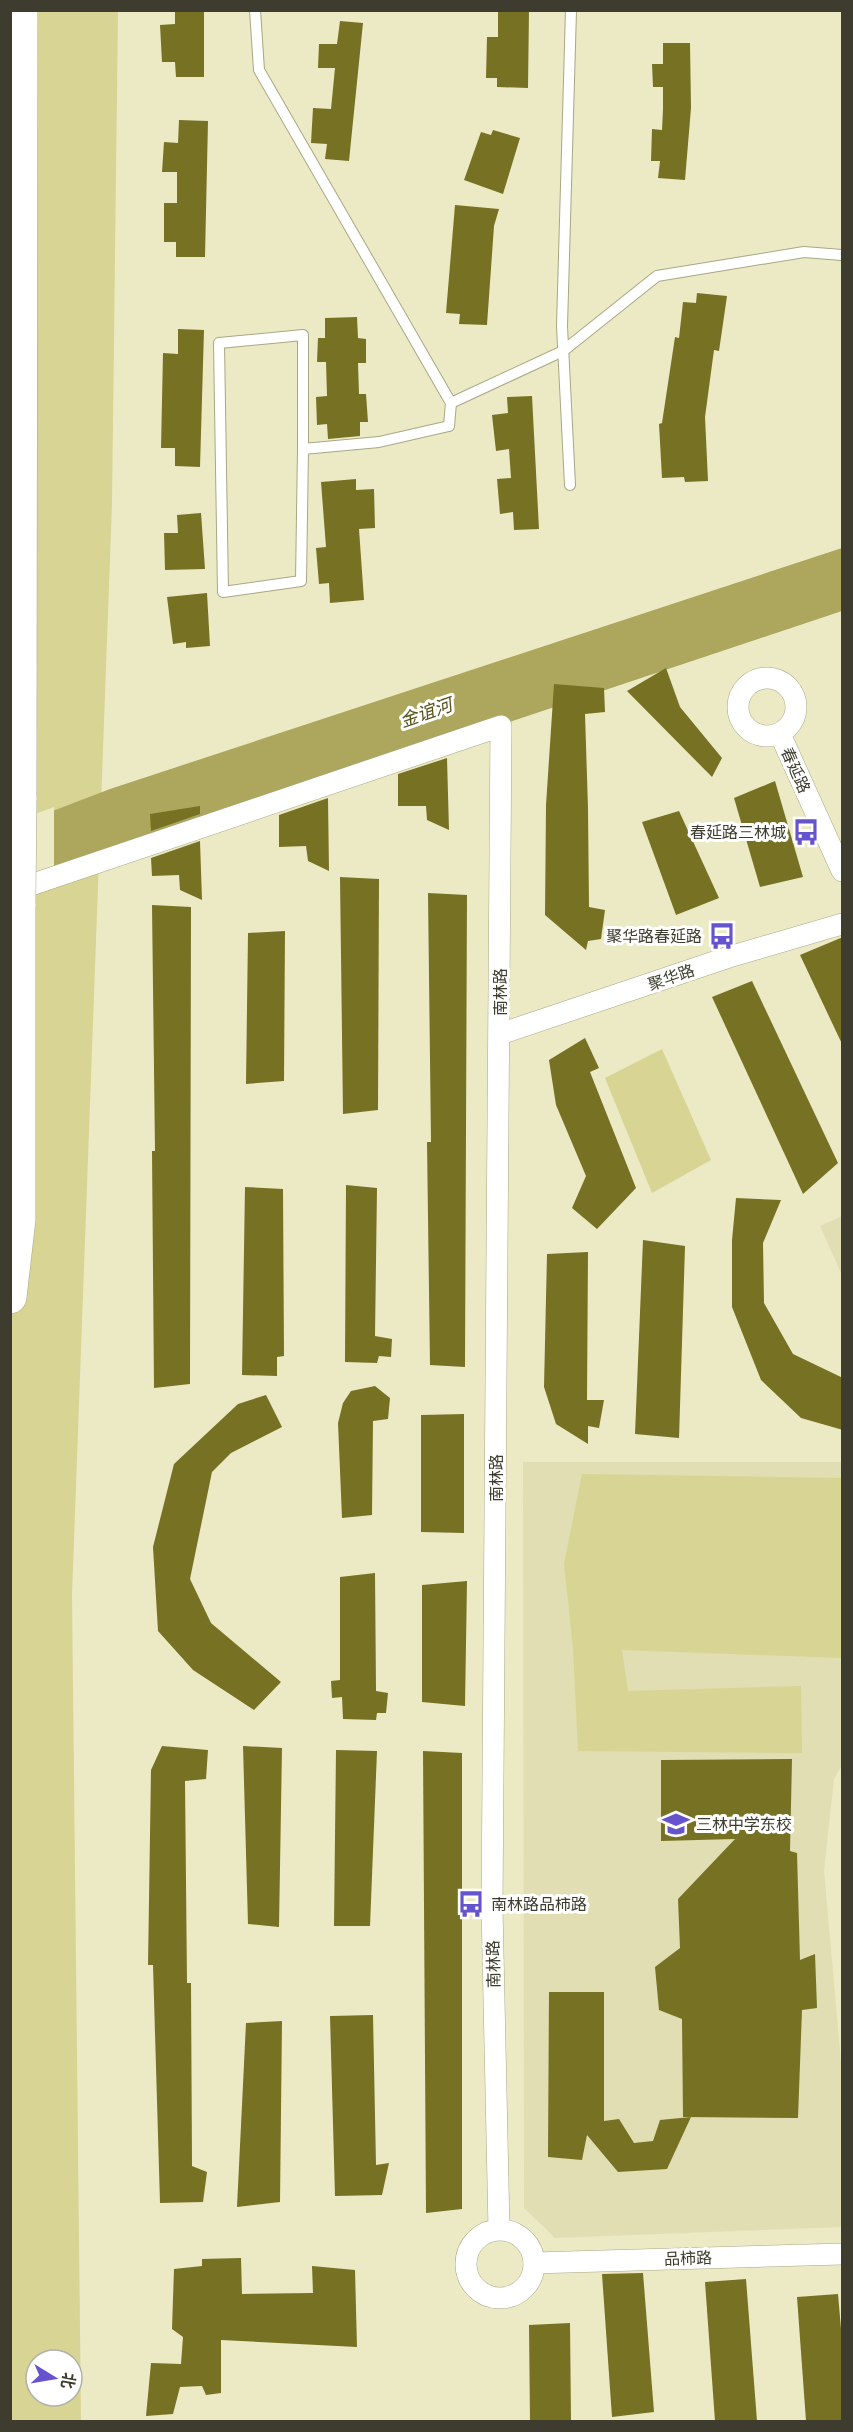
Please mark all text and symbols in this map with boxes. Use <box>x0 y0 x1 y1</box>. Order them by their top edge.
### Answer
water label: 金谊河 <box>397 692 458 731</box>
street label: 春延路 <box>778 744 815 796</box>
bus stop icon: 春延路三林城 <box>791 817 821 847</box>
place label: 春延路三林城 <box>690 822 786 841</box>
bus stop icon: 聚华路春延路 <box>707 921 737 951</box>
place label: 聚华路春延路 <box>606 926 702 945</box>
street label: 聚华路 <box>645 960 697 993</box>
street label: 南林路 <box>490 968 509 1016</box>
street label: 南林路 <box>486 1454 505 1502</box>
school or university icon: 三林中学东校 <box>661 1809 691 1839</box>
place label: 三林中学东校 <box>696 1814 792 1833</box>
bus stop icon: 南林路品柿路 <box>456 1889 486 1919</box>
place label: 南林路品柿路 <box>491 1894 587 1913</box>
street label: 南林路 <box>483 1940 502 1988</box>
street label: 品柿路 <box>664 2247 712 2268</box>
north arrow <box>24 2348 84 2408</box>
text: 北 <box>58 2371 80 2391</box>

